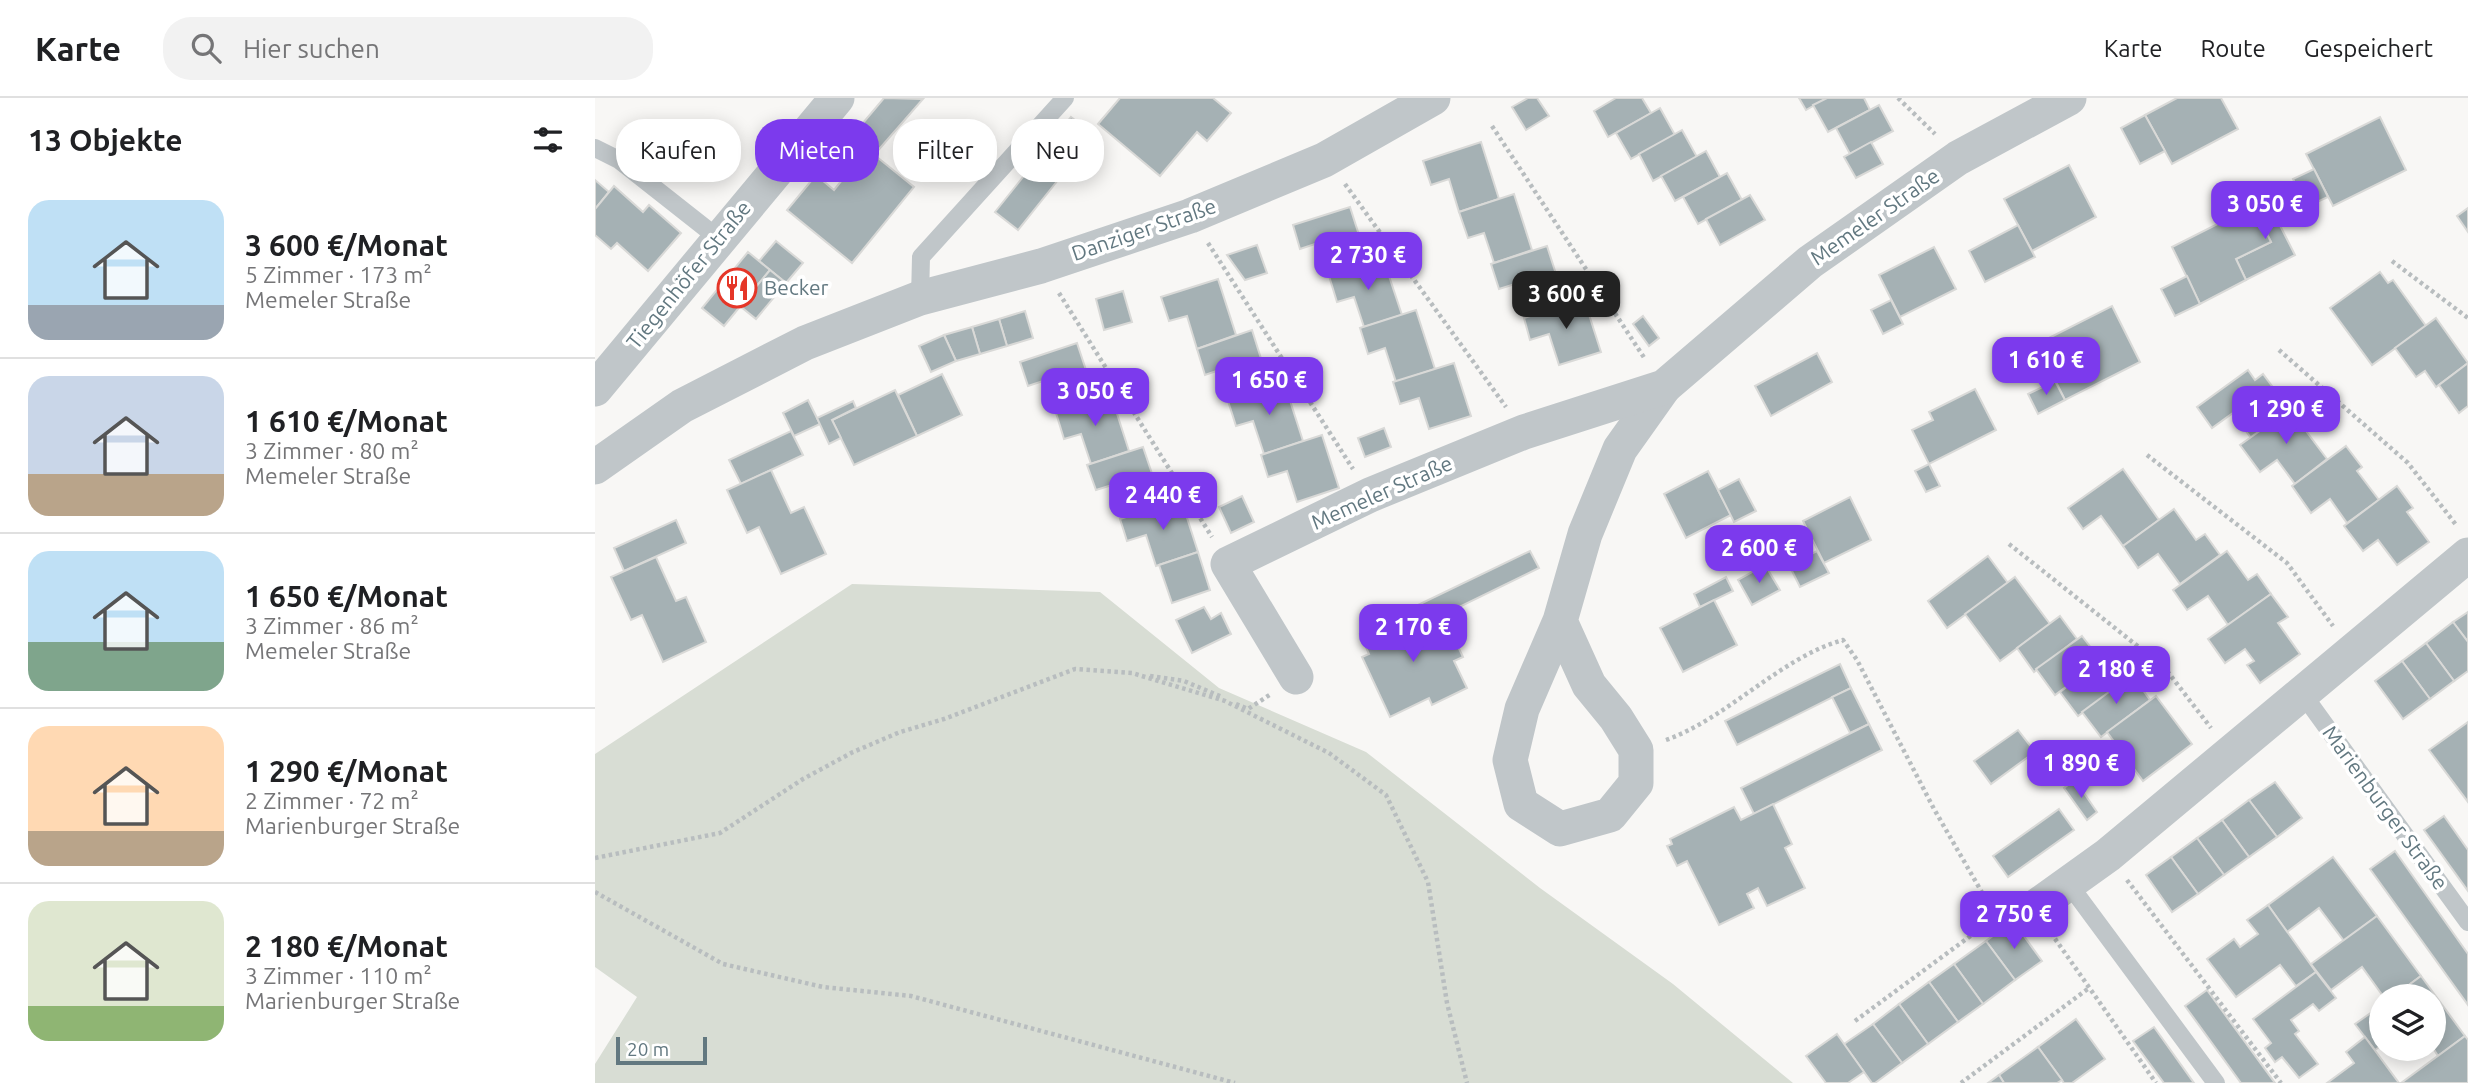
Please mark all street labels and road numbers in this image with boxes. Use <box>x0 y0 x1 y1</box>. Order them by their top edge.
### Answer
street label: Memeler Straße <box>1805 163 1943 270</box>
street label: Danziger Straße <box>1068 193 1219 265</box>
street label: Tiegenhöfer Straße <box>621 196 755 353</box>
street label: Memeler Straße <box>1307 450 1456 534</box>
street label: Marienburger Straße <box>2318 721 2453 894</box>

